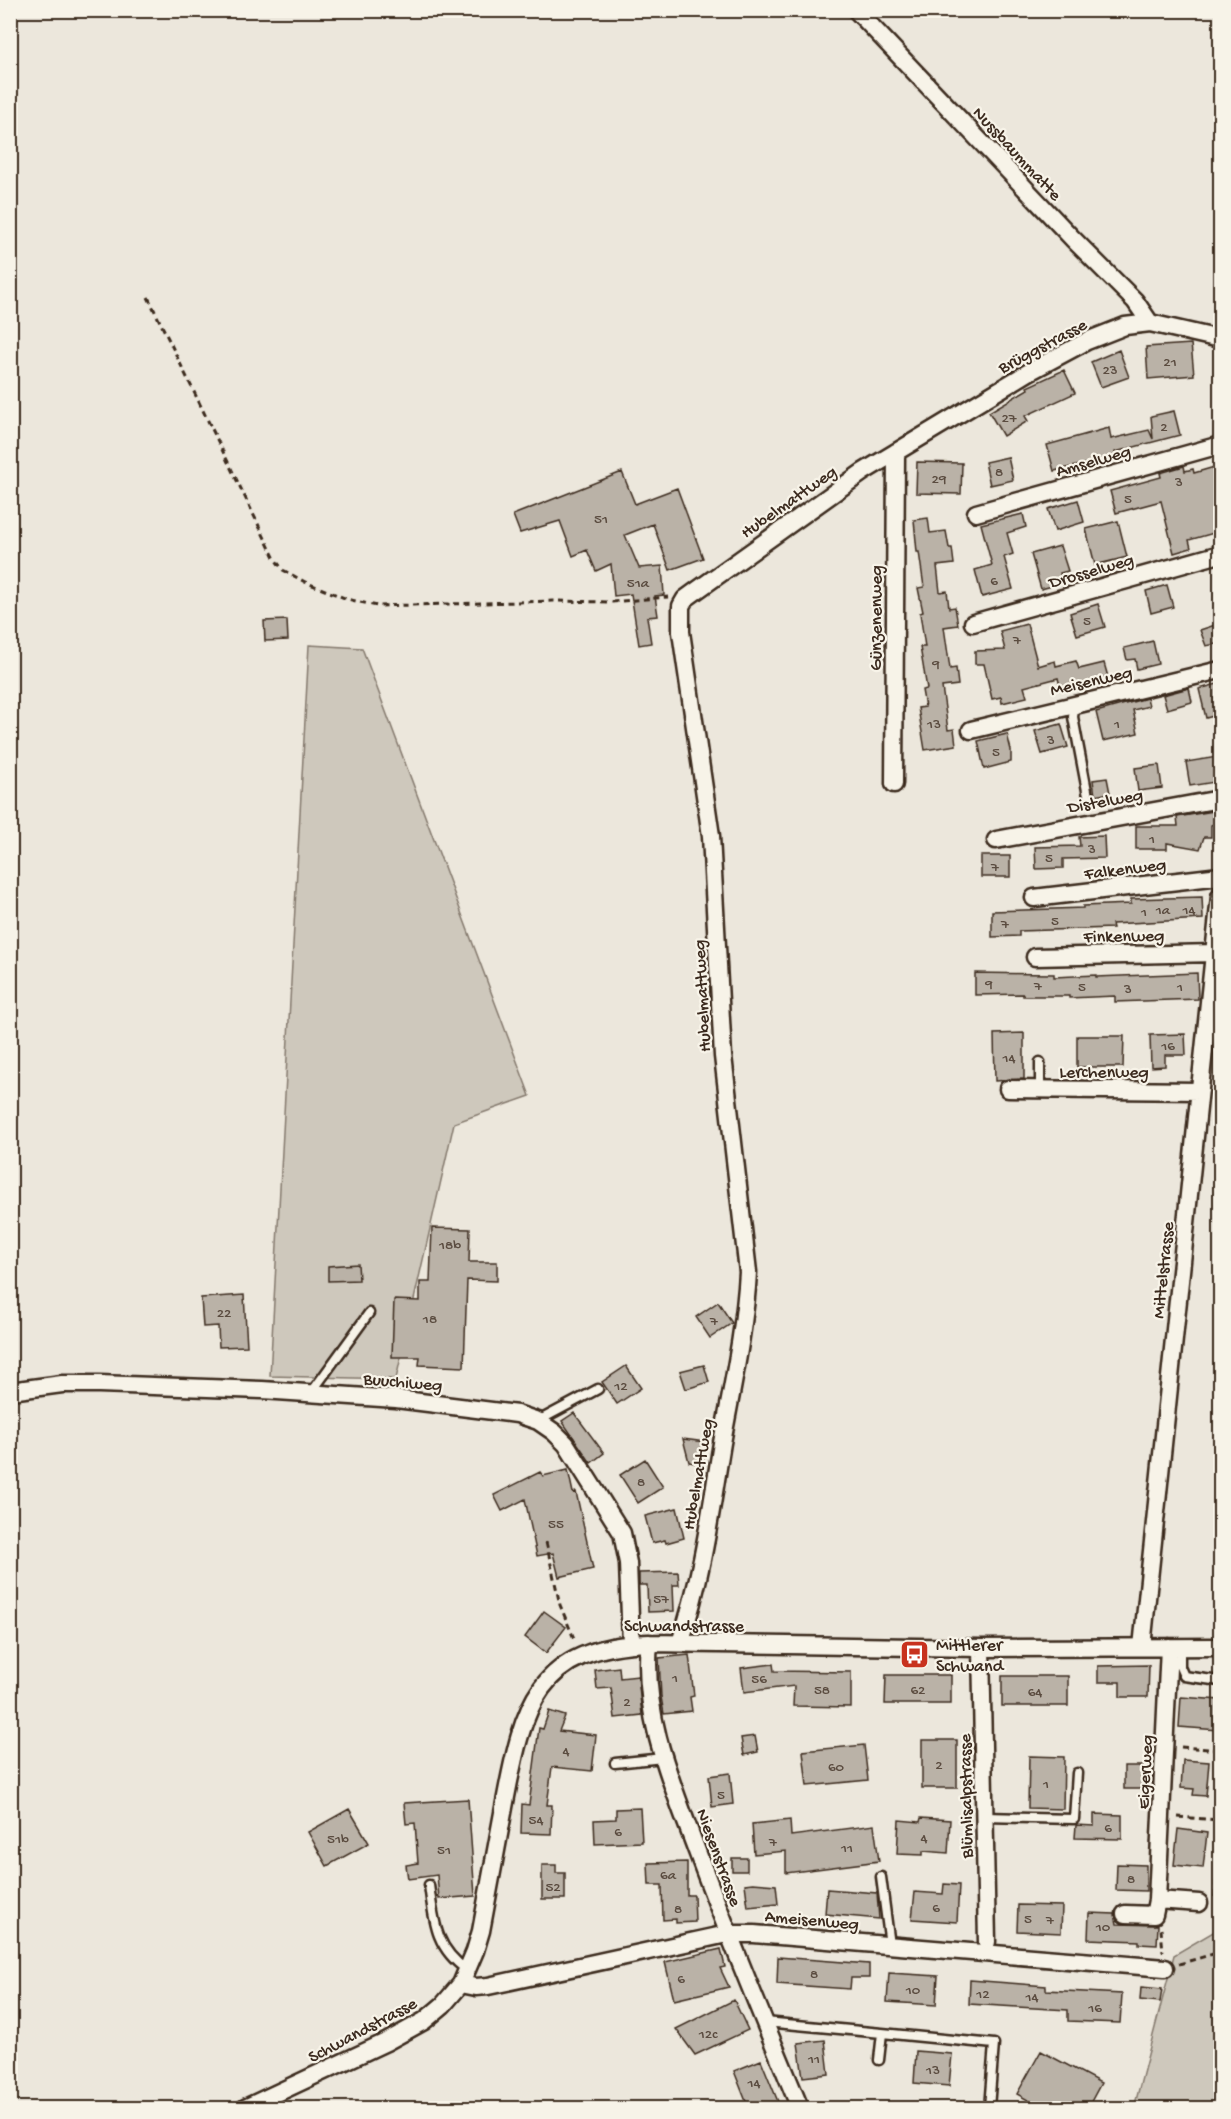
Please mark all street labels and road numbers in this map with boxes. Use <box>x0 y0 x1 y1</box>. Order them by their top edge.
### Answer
street label: Nussbaummatte <box>967 103 1066 207</box>
street label: Brüggstrasse <box>994 315 1092 380</box>
street label: Amselweg <box>1054 442 1133 483</box>
street label: Hubelmattweg <box>737 462 842 544</box>
street label: Drosselweg <box>1046 550 1137 595</box>
street label: Günzenenweg <box>867 565 888 671</box>
street label: Meisenweg <box>1048 663 1135 702</box>
street label: Distelweg <box>1065 785 1145 820</box>
street label: Falkenweg <box>1082 855 1168 886</box>
street label: Finkenweg <box>1082 926 1165 949</box>
street label: Hubelmattweg <box>690 939 717 1053</box>
street label: Lerchenweg <box>1059 1063 1149 1084</box>
street label: Mittelstrasse <box>1149 1220 1180 1320</box>
street label: Buuchiweg <box>361 1369 443 1397</box>
street label: Hubelmattweg <box>679 1417 720 1532</box>
street label: Schwandstrasse <box>624 1617 745 1638</box>
street label: Blümlisalpstrasse <box>956 1733 979 1859</box>
street label: Eigerweg <box>1134 1734 1159 1810</box>
street label: Niesenstrasse <box>690 1806 745 1910</box>
street label: Ameisenweg <box>764 1907 860 1936</box>
street label: Schwandstrasse <box>305 1993 422 2069</box>

